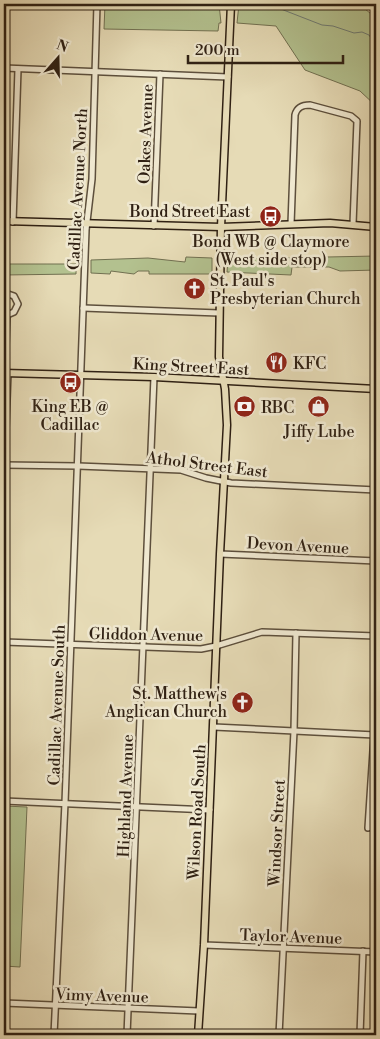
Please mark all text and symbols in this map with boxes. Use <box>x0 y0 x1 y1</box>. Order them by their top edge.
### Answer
north arrow <box>32 32 82 82</box>
scale bar <box>188 32 342 64</box>
text: N <box>54 36 70 57</box>
text: 200 m <box>195 41 240 60</box>
street label: Oakes Avenue <box>134 84 158 184</box>
street label: Cadillac Avenue North <box>64 107 92 270</box>
street label: Bond Street East <box>129 202 251 222</box>
bus stop icon: Bond WB @ Claymore (West side stop) <box>259 205 283 229</box>
place label: Bond WB @ Claymore (West side stop) <box>191 232 350 270</box>
place label: St. Paul's Presbyterian Church <box>210 271 361 309</box>
church icon: St. Paul's Presbyterian Church <box>182 277 206 301</box>
restaurant icon: KFC <box>265 351 289 375</box>
street label: King Street East <box>132 354 250 380</box>
place label: KFC <box>293 354 326 374</box>
bus stop icon: King EB @ Cadillac <box>58 370 82 394</box>
bank icon: RBC <box>233 395 257 419</box>
shop icon: Jiffy Lube <box>307 395 331 419</box>
place label: King EB @ Cadillac <box>31 397 109 435</box>
place label: RBC <box>261 398 294 418</box>
place label: Jiffy Lube <box>283 422 354 442</box>
street label: Athol Street East <box>144 448 269 482</box>
street label: Devon Avenue <box>246 533 350 559</box>
street label: Cadillac Avenue South <box>44 624 70 786</box>
street label: Gliddon Avenue <box>89 624 203 646</box>
place label: St. Matthew's Anglican Church <box>104 684 227 722</box>
church icon: St. Matthew's Anglican Church <box>231 690 255 714</box>
street label: Highland Avenue <box>114 734 138 858</box>
street label: Wilson Road South <box>183 743 211 881</box>
street label: Windsor Street <box>264 779 290 888</box>
street label: Taylor Avenue <box>239 925 343 949</box>
street label: Vimy Avenue <box>54 984 149 1008</box>

